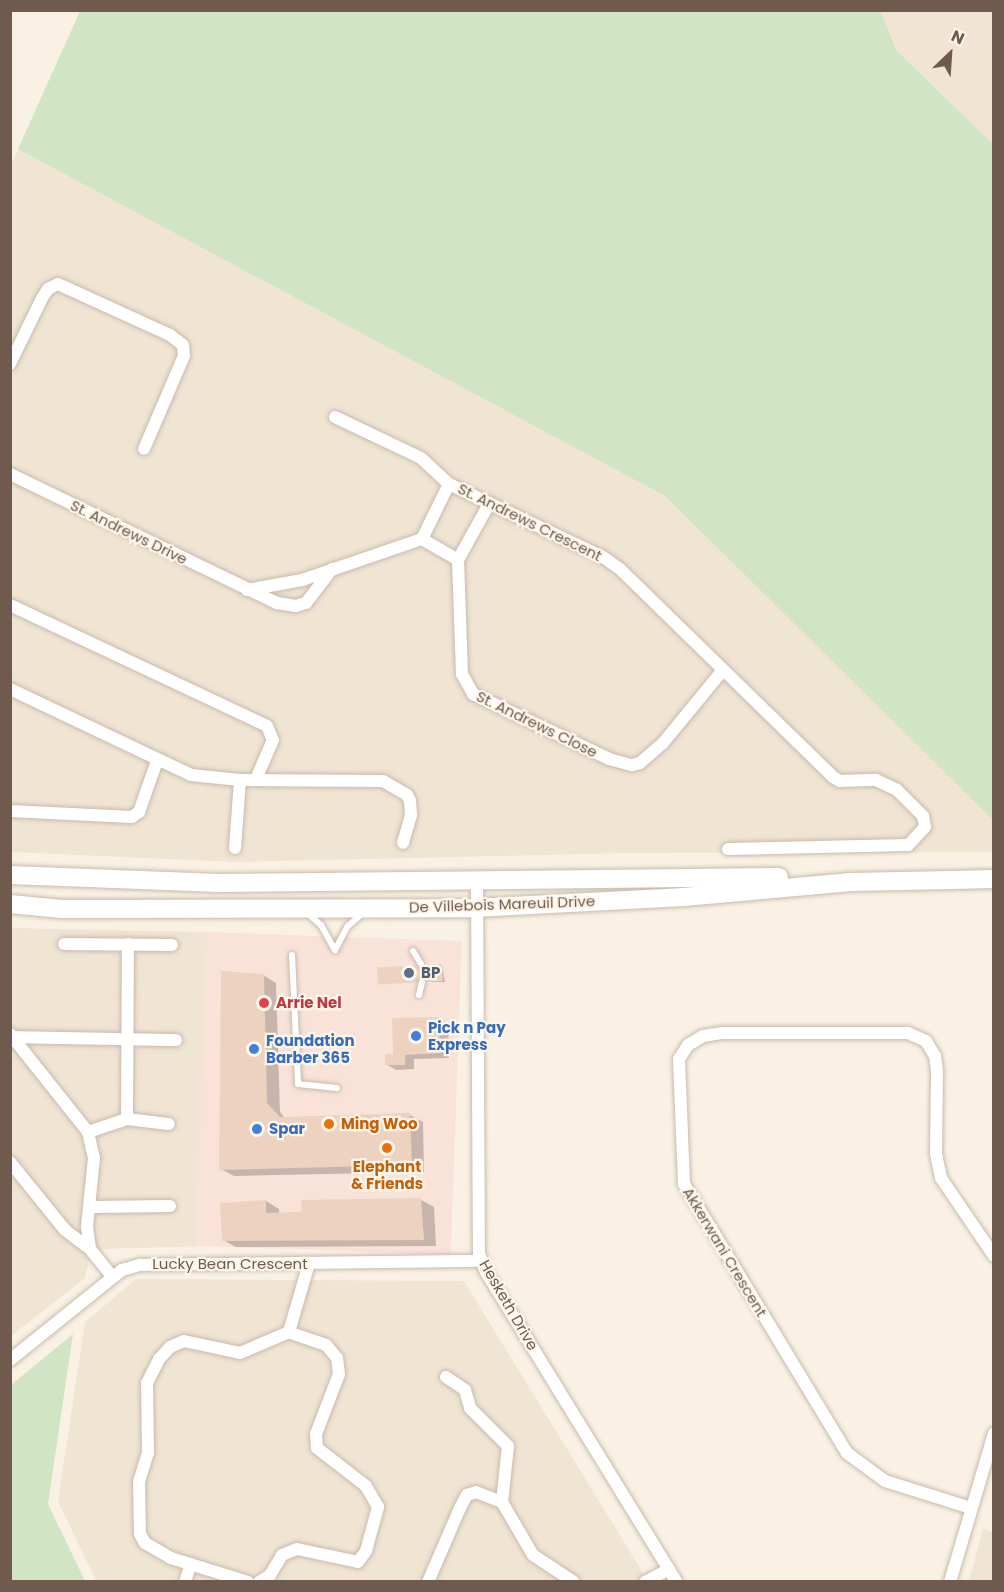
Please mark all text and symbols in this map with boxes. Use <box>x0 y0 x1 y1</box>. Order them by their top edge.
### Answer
north arrow <box>920 24 980 84</box>
text: N <box>947 24 968 50</box>
street label: St. Andrews Crescent <box>455 479 605 565</box>
street label: St. Andrews Drive <box>68 496 190 568</box>
street label: St. Andrews Close <box>474 687 600 761</box>
street label: De Villebois Mareuil Drive <box>409 892 595 916</box>
place label: BP <box>421 964 440 982</box>
marker: BP <box>402 966 416 980</box>
place label: Arrie Nel <box>276 994 342 1012</box>
marker: Arrie Nel <box>257 996 271 1010</box>
place label: Pick n Pay Express <box>428 1018 506 1053</box>
marker: Pick n Pay Express <box>409 1029 423 1043</box>
place label: Foundation Barber 365 <box>266 1031 355 1066</box>
marker: Foundation Barber 365 <box>247 1042 261 1056</box>
place label: Ming Woo <box>341 1115 418 1133</box>
marker: Ming Woo <box>322 1117 336 1131</box>
place label: Spar <box>269 1120 305 1138</box>
marker: Spar <box>250 1122 264 1136</box>
marker: Elephant & Friends <box>380 1141 394 1155</box>
place label: Elephant & Friends <box>351 1157 423 1192</box>
street label: Akkerwani Crescent <box>679 1184 771 1320</box>
street label: Lucky Bean Crescent <box>152 1255 308 1273</box>
street label: Hesketh Drive <box>476 1257 542 1353</box>

